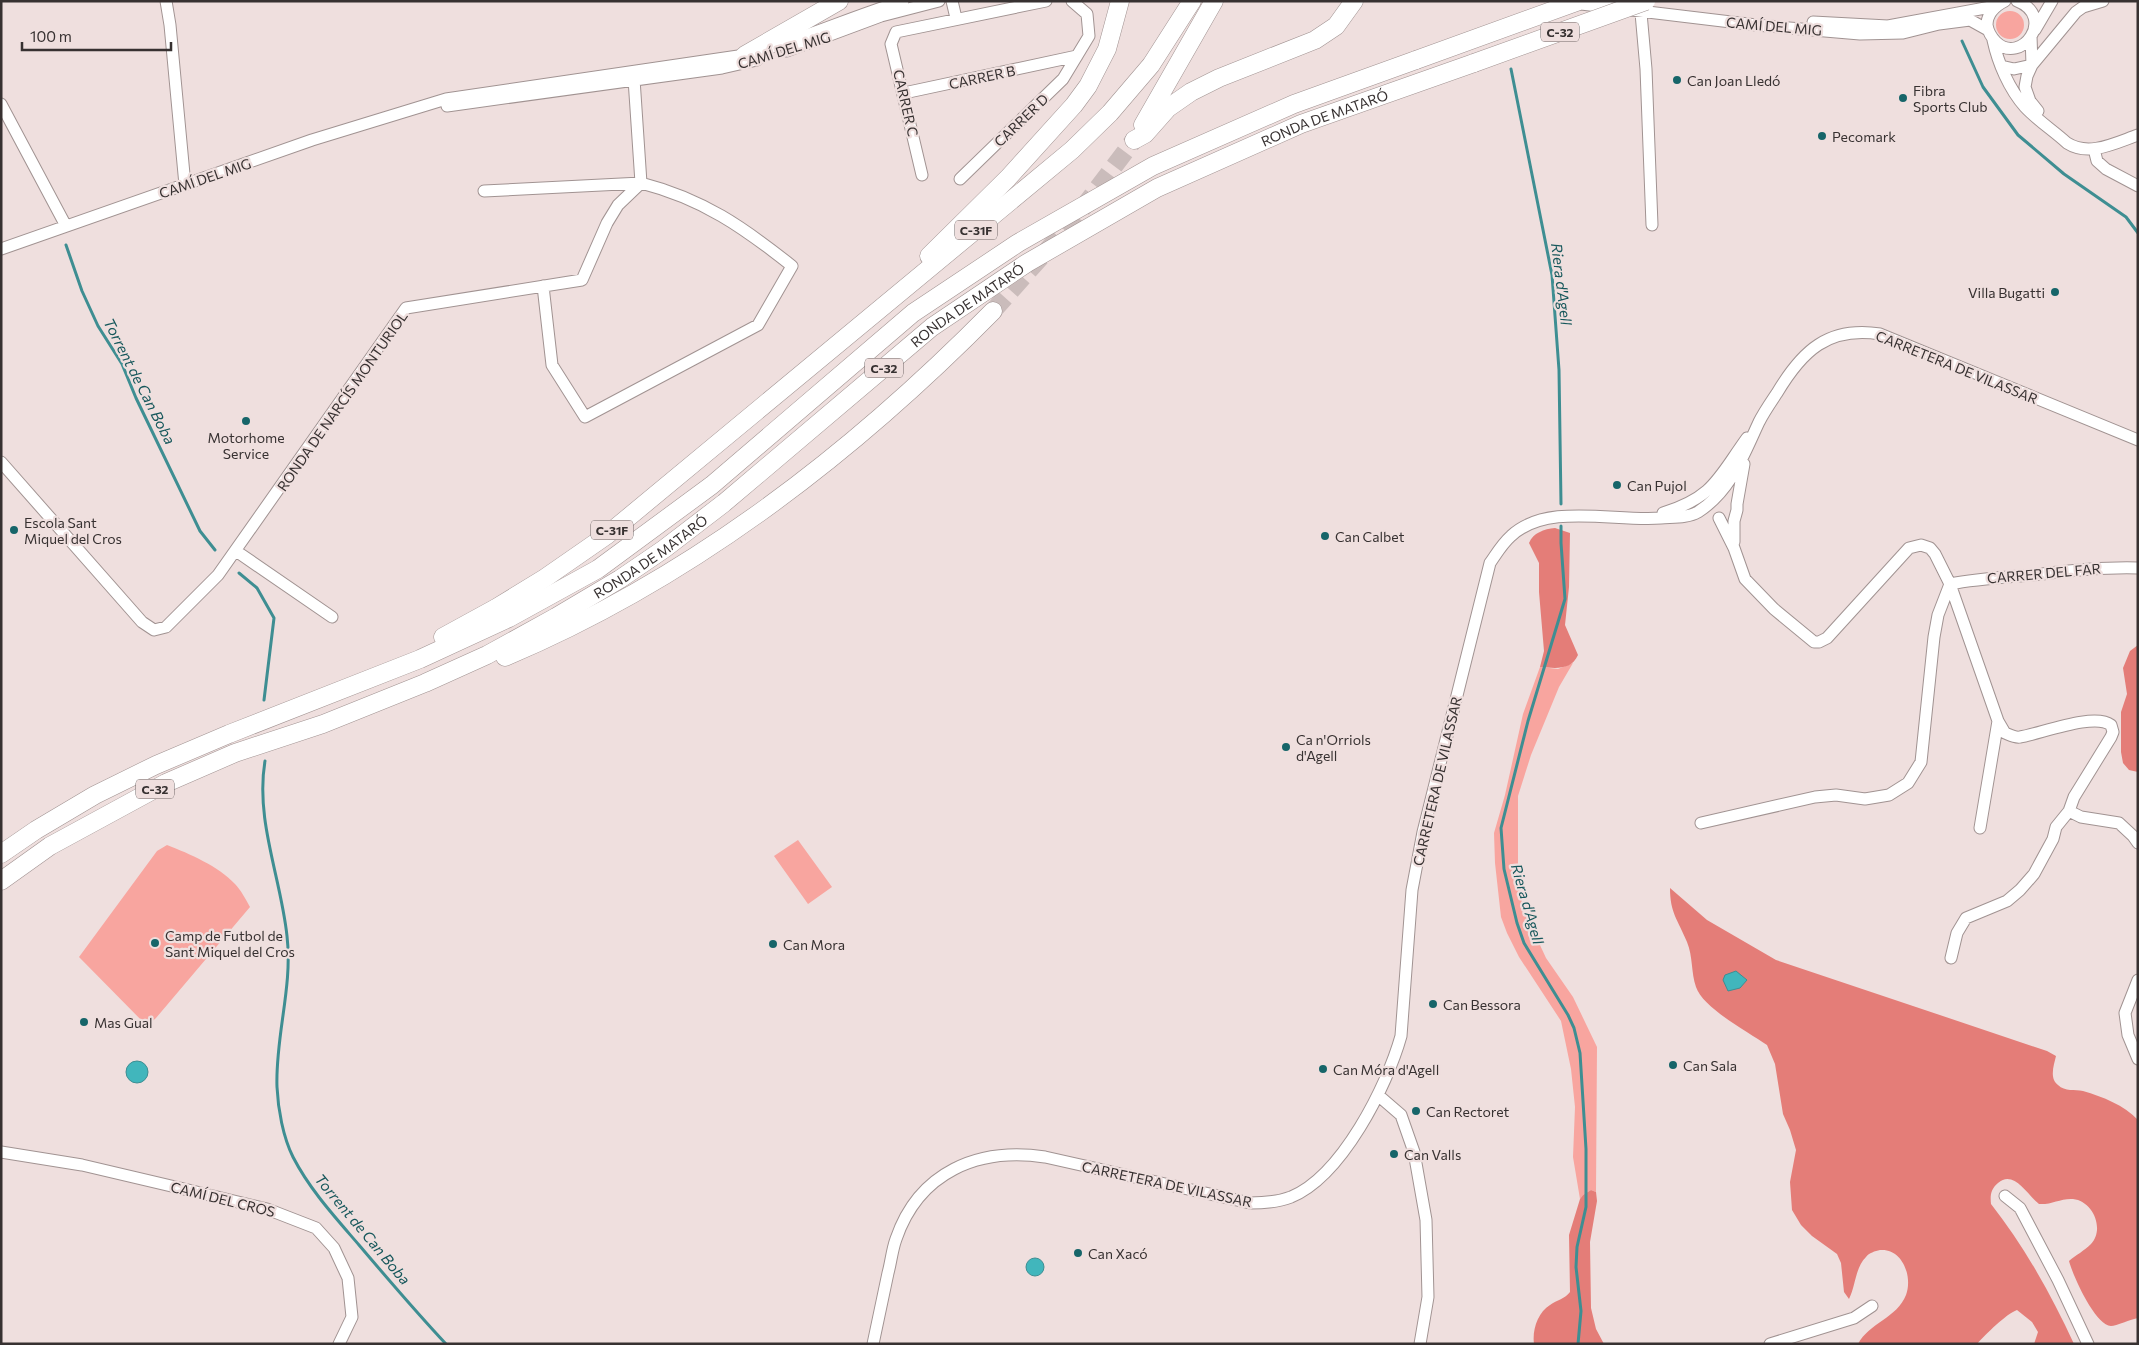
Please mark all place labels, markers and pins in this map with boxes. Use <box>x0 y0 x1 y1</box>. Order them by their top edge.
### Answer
place label: Can Joan Lledó <box>1687 72 1781 89</box>
marker: Can Joan Lledó <box>1671 74 1683 86</box>
place label: Fibra Sports Club <box>1913 82 1988 115</box>
marker: Fibra Sports Club <box>1897 92 1909 104</box>
place label: Pecomark <box>1832 128 1896 145</box>
marker: Pecomark <box>1816 130 1828 142</box>
place label: Villa Bugatti <box>1968 284 2045 301</box>
marker: Villa Bugatti <box>2049 286 2061 298</box>
marker: Motorhome Service <box>240 415 252 427</box>
place label: Motorhome Service <box>207 429 285 462</box>
place label: Can Pujol <box>1627 477 1687 494</box>
marker: Can Pujol <box>1611 479 1623 491</box>
place label: Escola Sant Miquel del Cros <box>24 514 122 547</box>
marker: Escola Sant Miquel del Cros <box>8 524 20 536</box>
place label: Can Calbet <box>1335 528 1405 545</box>
marker: Can Calbet <box>1319 530 1331 542</box>
place label: Ca n'Orriols d'Agell <box>1296 731 1371 764</box>
marker: Ca n'Orriols d'Agell <box>1280 741 1292 753</box>
place label: Camp de Futbol de Sant Miquel del Cros <box>165 927 295 960</box>
place label: Can Mora <box>783 936 845 953</box>
marker: Camp de Futbol de Sant Miquel del Cros <box>149 937 161 949</box>
marker: Can Mora <box>767 938 779 950</box>
place label: Can Bessora <box>1443 996 1521 1013</box>
marker: Can Bessora <box>1427 998 1439 1010</box>
place label: Mas Gual <box>94 1014 153 1031</box>
marker: Mas Gual <box>78 1016 90 1028</box>
place label: Can Sala <box>1683 1057 1737 1074</box>
marker: Can Sala <box>1667 1059 1679 1071</box>
place label: Can Móra d'Agell <box>1333 1061 1439 1078</box>
marker: Can Móra d'Agell <box>1317 1063 1329 1075</box>
place label: Can Rectoret <box>1426 1103 1509 1120</box>
marker: Can Rectoret <box>1410 1105 1422 1117</box>
place label: Can Valls <box>1404 1146 1461 1163</box>
marker: Can Valls <box>1388 1148 1400 1160</box>
place label: Can Xacó <box>1088 1245 1148 1262</box>
marker: Can Xacó <box>1072 1247 1084 1259</box>

